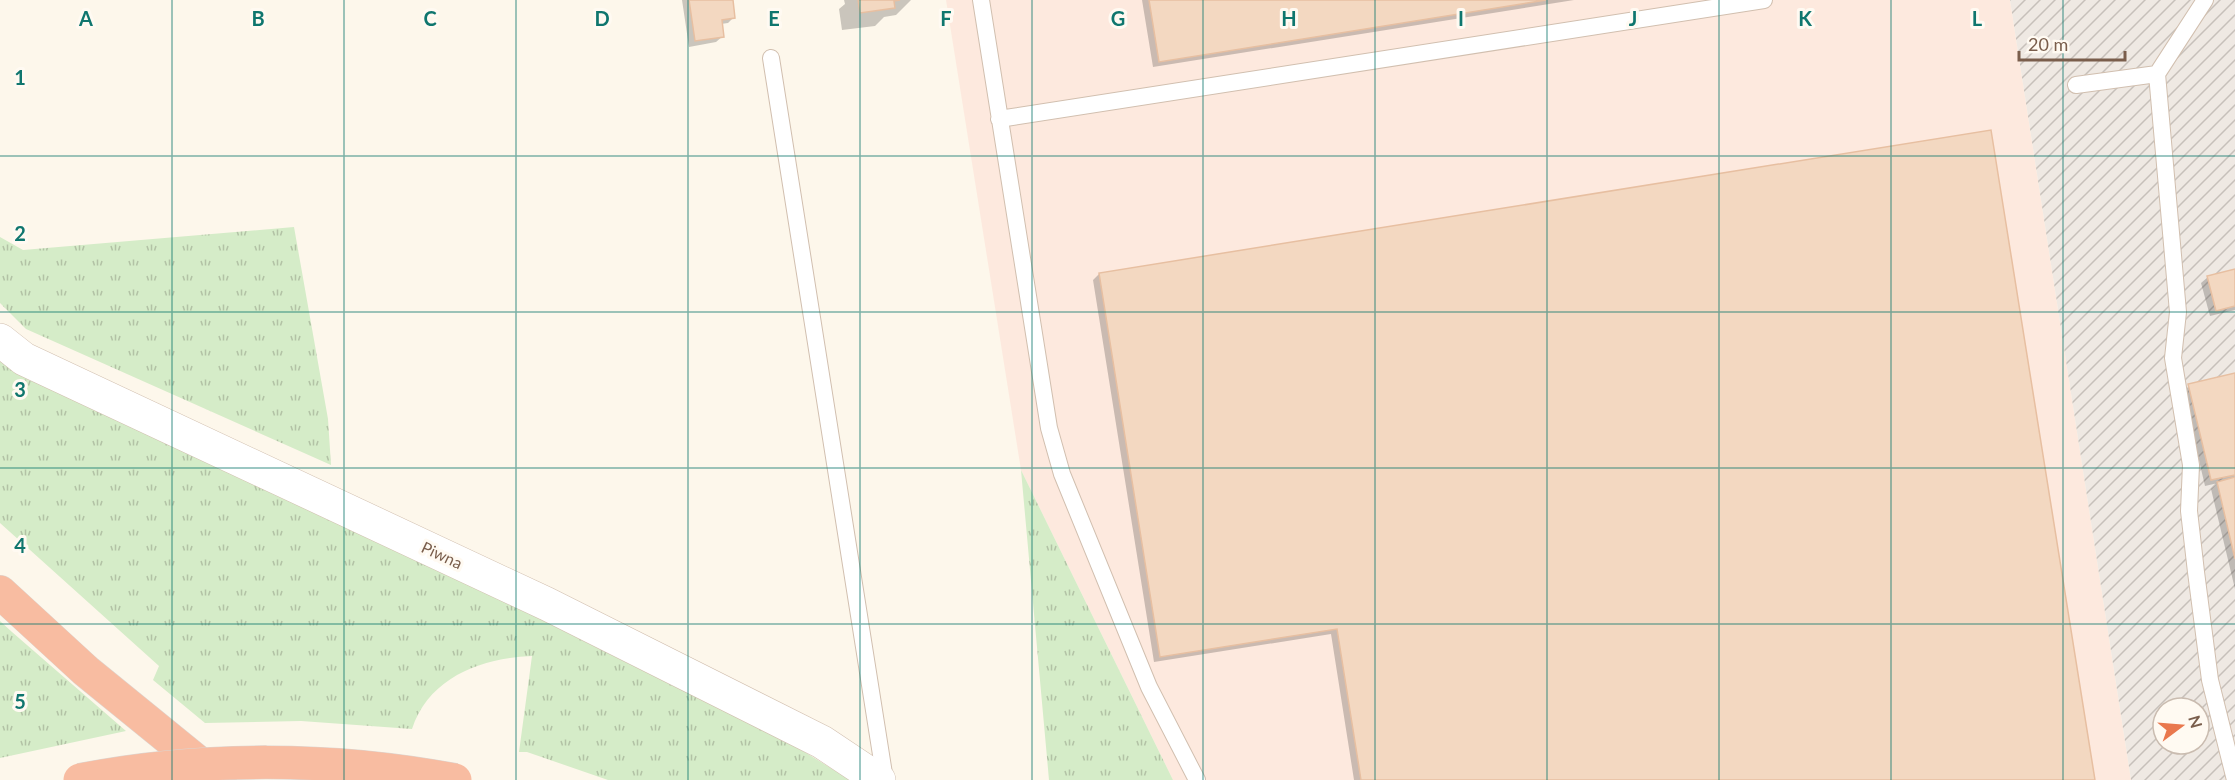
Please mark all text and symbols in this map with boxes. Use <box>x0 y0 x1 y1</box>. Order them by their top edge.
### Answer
text: A <box>78 6 93 30</box>
text: B <box>251 6 265 30</box>
text: C <box>423 6 437 30</box>
text: D <box>594 6 610 30</box>
text: E <box>768 6 780 30</box>
text: F <box>940 6 952 30</box>
text: G <box>1111 6 1125 30</box>
text: H <box>1281 6 1297 30</box>
text: I <box>1458 6 1464 30</box>
text: J <box>1629 6 1637 30</box>
text: K <box>1798 6 1812 30</box>
text: L <box>1972 6 1983 30</box>
scale bar <box>2019 24 2126 62</box>
text: 20 m <box>2028 33 2068 55</box>
text: 1 <box>14 65 26 89</box>
text: 2 <box>14 221 26 245</box>
text: 3 <box>14 377 26 401</box>
text: 4 <box>14 533 26 557</box>
street label: Piwna <box>419 537 466 572</box>
text: 5 <box>14 689 26 713</box>
north arrow <box>2151 696 2211 756</box>
text: N <box>2185 713 2207 730</box>

